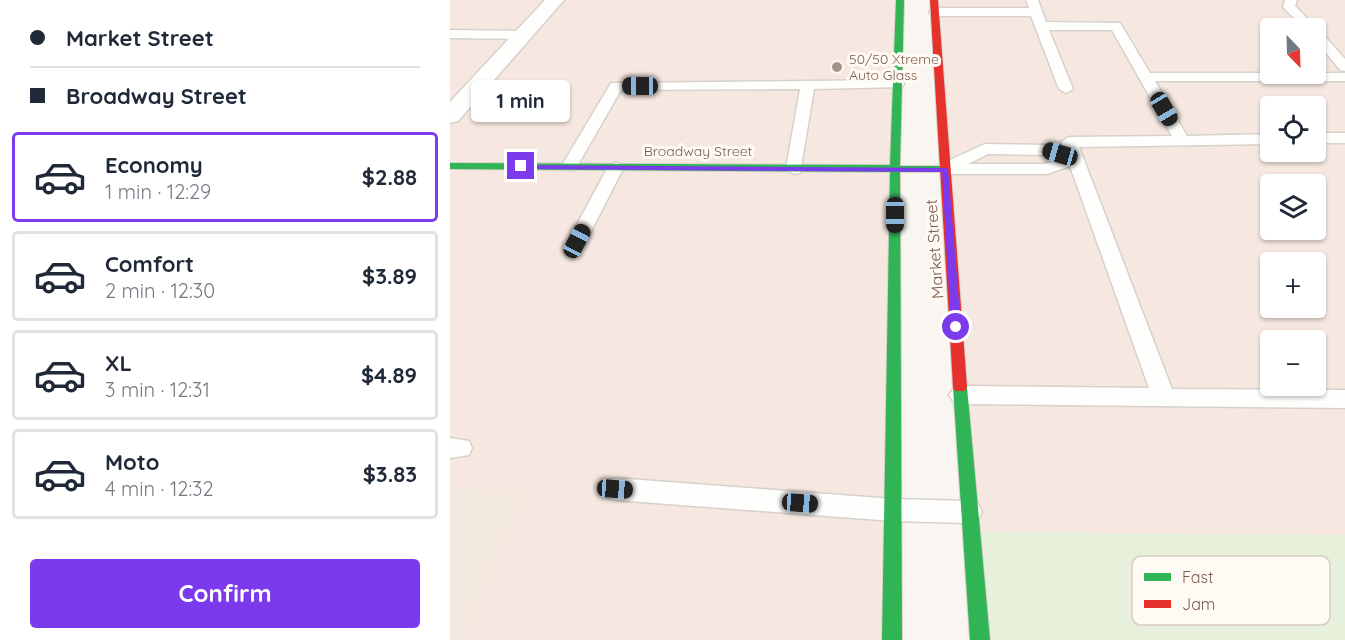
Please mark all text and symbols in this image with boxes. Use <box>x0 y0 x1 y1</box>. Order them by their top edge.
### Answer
north arrow <box>1260 18 1326 84</box>
map controls <box>1260 18 1326 396</box>
text: Market Street <box>66 24 214 52</box>
place label: 50/50 Xtreme Auto Glass <box>849 50 939 84</box>
marker: 50/50 Xtreme Auto Glass <box>830 60 844 74</box>
car <box>622 77 658 95</box>
callout: 1 min <box>472 79 571 121</box>
text: Broadway Street <box>66 82 247 110</box>
text: 1 min <box>496 88 545 113</box>
car <box>1147 89 1181 129</box>
button: locate <box>1260 96 1326 162</box>
car <box>1040 140 1080 168</box>
street label: Broadway Street <box>644 142 753 160</box>
icon: car <box>33 150 87 204</box>
text: Economy <box>105 151 203 179</box>
route end <box>507 152 534 179</box>
text: $2.88 <box>362 163 417 191</box>
button: layers <box>1260 174 1326 240</box>
text: 1 min · 12:29 <box>105 179 211 204</box>
car <box>886 197 904 233</box>
street label: Market Street <box>921 198 947 300</box>
car <box>561 221 593 261</box>
icon: car <box>33 249 87 303</box>
text: Comfort <box>105 250 194 278</box>
button: + <box>1260 252 1326 318</box>
text: $3.89 <box>362 262 417 290</box>
text: 2 min · 12:30 <box>105 278 215 303</box>
route start <box>942 313 969 340</box>
button: − <box>1260 330 1326 396</box>
icon: car <box>33 348 87 402</box>
text: XL <box>105 349 132 377</box>
text: $4.89 <box>361 361 417 389</box>
text: 3 min · 12:31 <box>105 377 210 402</box>
icon: car <box>33 447 87 501</box>
text: Moto <box>105 448 159 476</box>
text: $3.83 <box>363 460 417 488</box>
text: 4 min · 12:32 <box>105 476 214 501</box>
car <box>596 479 634 499</box>
car <box>781 493 819 513</box>
legend <box>1132 556 1330 625</box>
button: Confirm <box>30 559 420 628</box>
text: Fast <box>1182 567 1213 587</box>
text: Jam <box>1182 594 1215 614</box>

